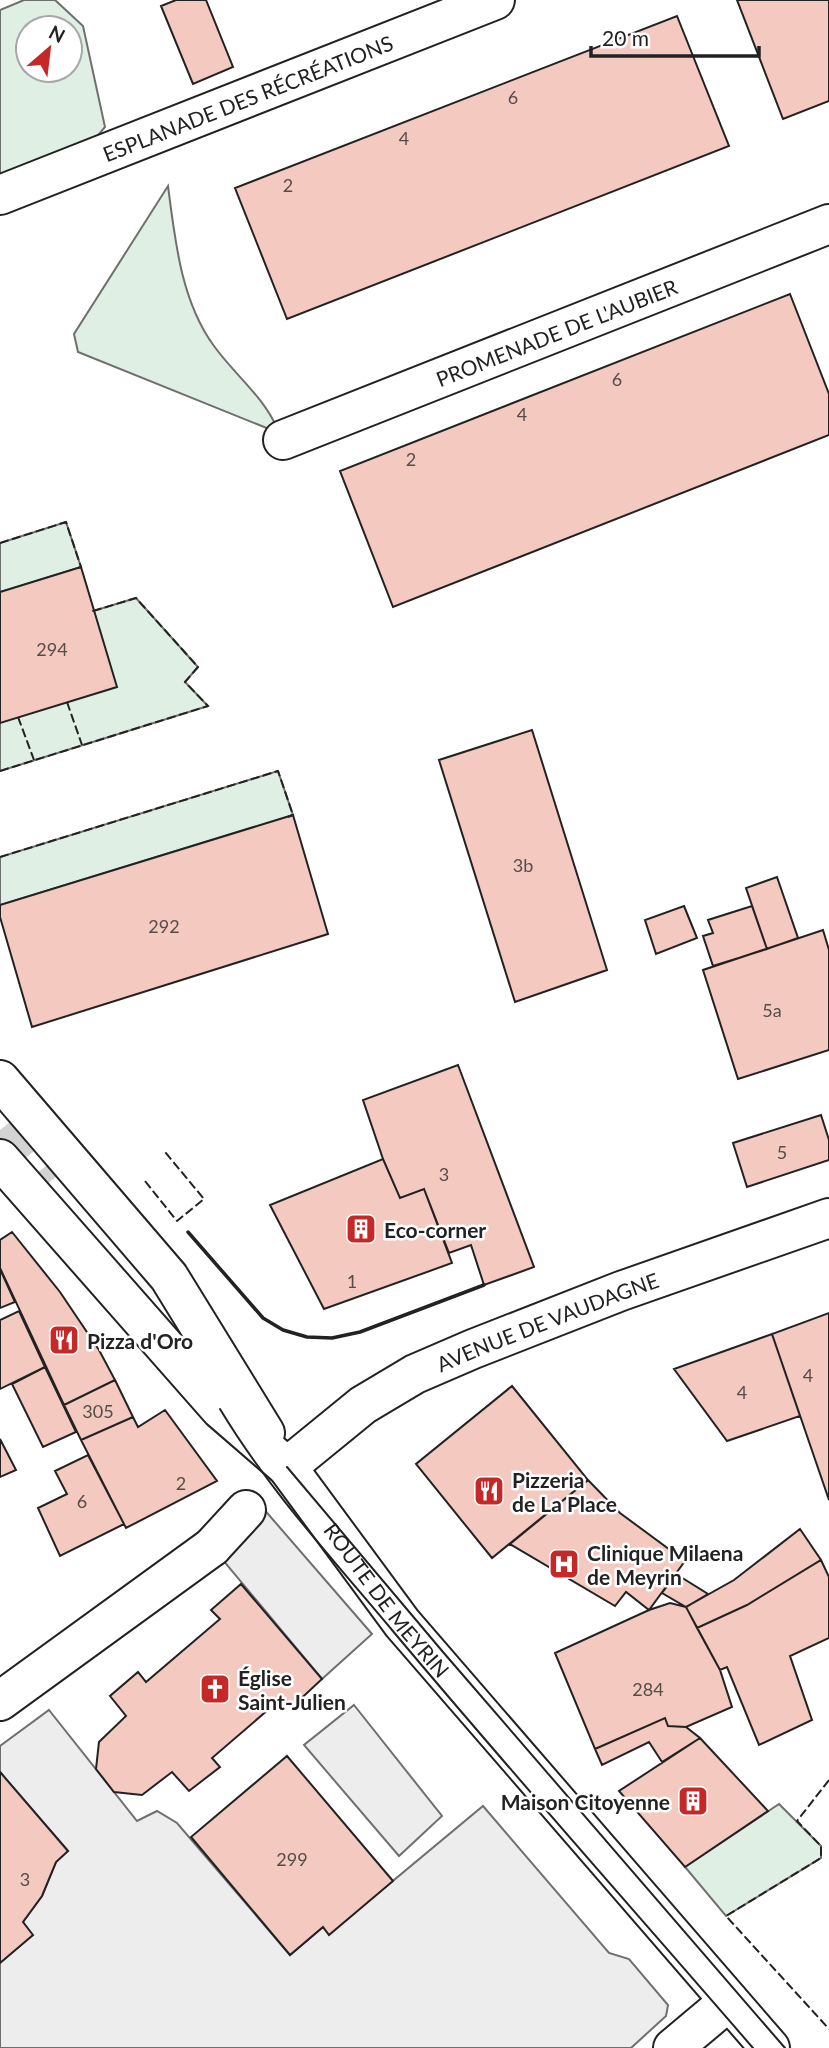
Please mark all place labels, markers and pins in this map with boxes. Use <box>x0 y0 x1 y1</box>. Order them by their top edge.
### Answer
building icon: Eco-corner <box>344 1212 378 1246</box>
place label: Eco-corner <box>384 1217 486 1242</box>
restaurant icon: Pizza d'Oro <box>47 1323 81 1357</box>
place label: Pizza d'Oro <box>87 1328 193 1353</box>
place label: Pizzeria de La Place <box>512 1467 617 1516</box>
restaurant icon: Pizzeria de La Place <box>472 1474 506 1508</box>
place label: Clinique Milaena de Meyrin <box>587 1540 743 1589</box>
hospital icon: Clinique Milaena de Meyrin <box>547 1547 581 1581</box>
place label: Église Saint-Julien <box>238 1665 346 1714</box>
church icon: Église Saint-Julien <box>198 1672 232 1706</box>
building icon: Maison Citoyenne <box>676 1784 710 1818</box>
place label: Maison Citoyenne <box>501 1789 670 1814</box>

